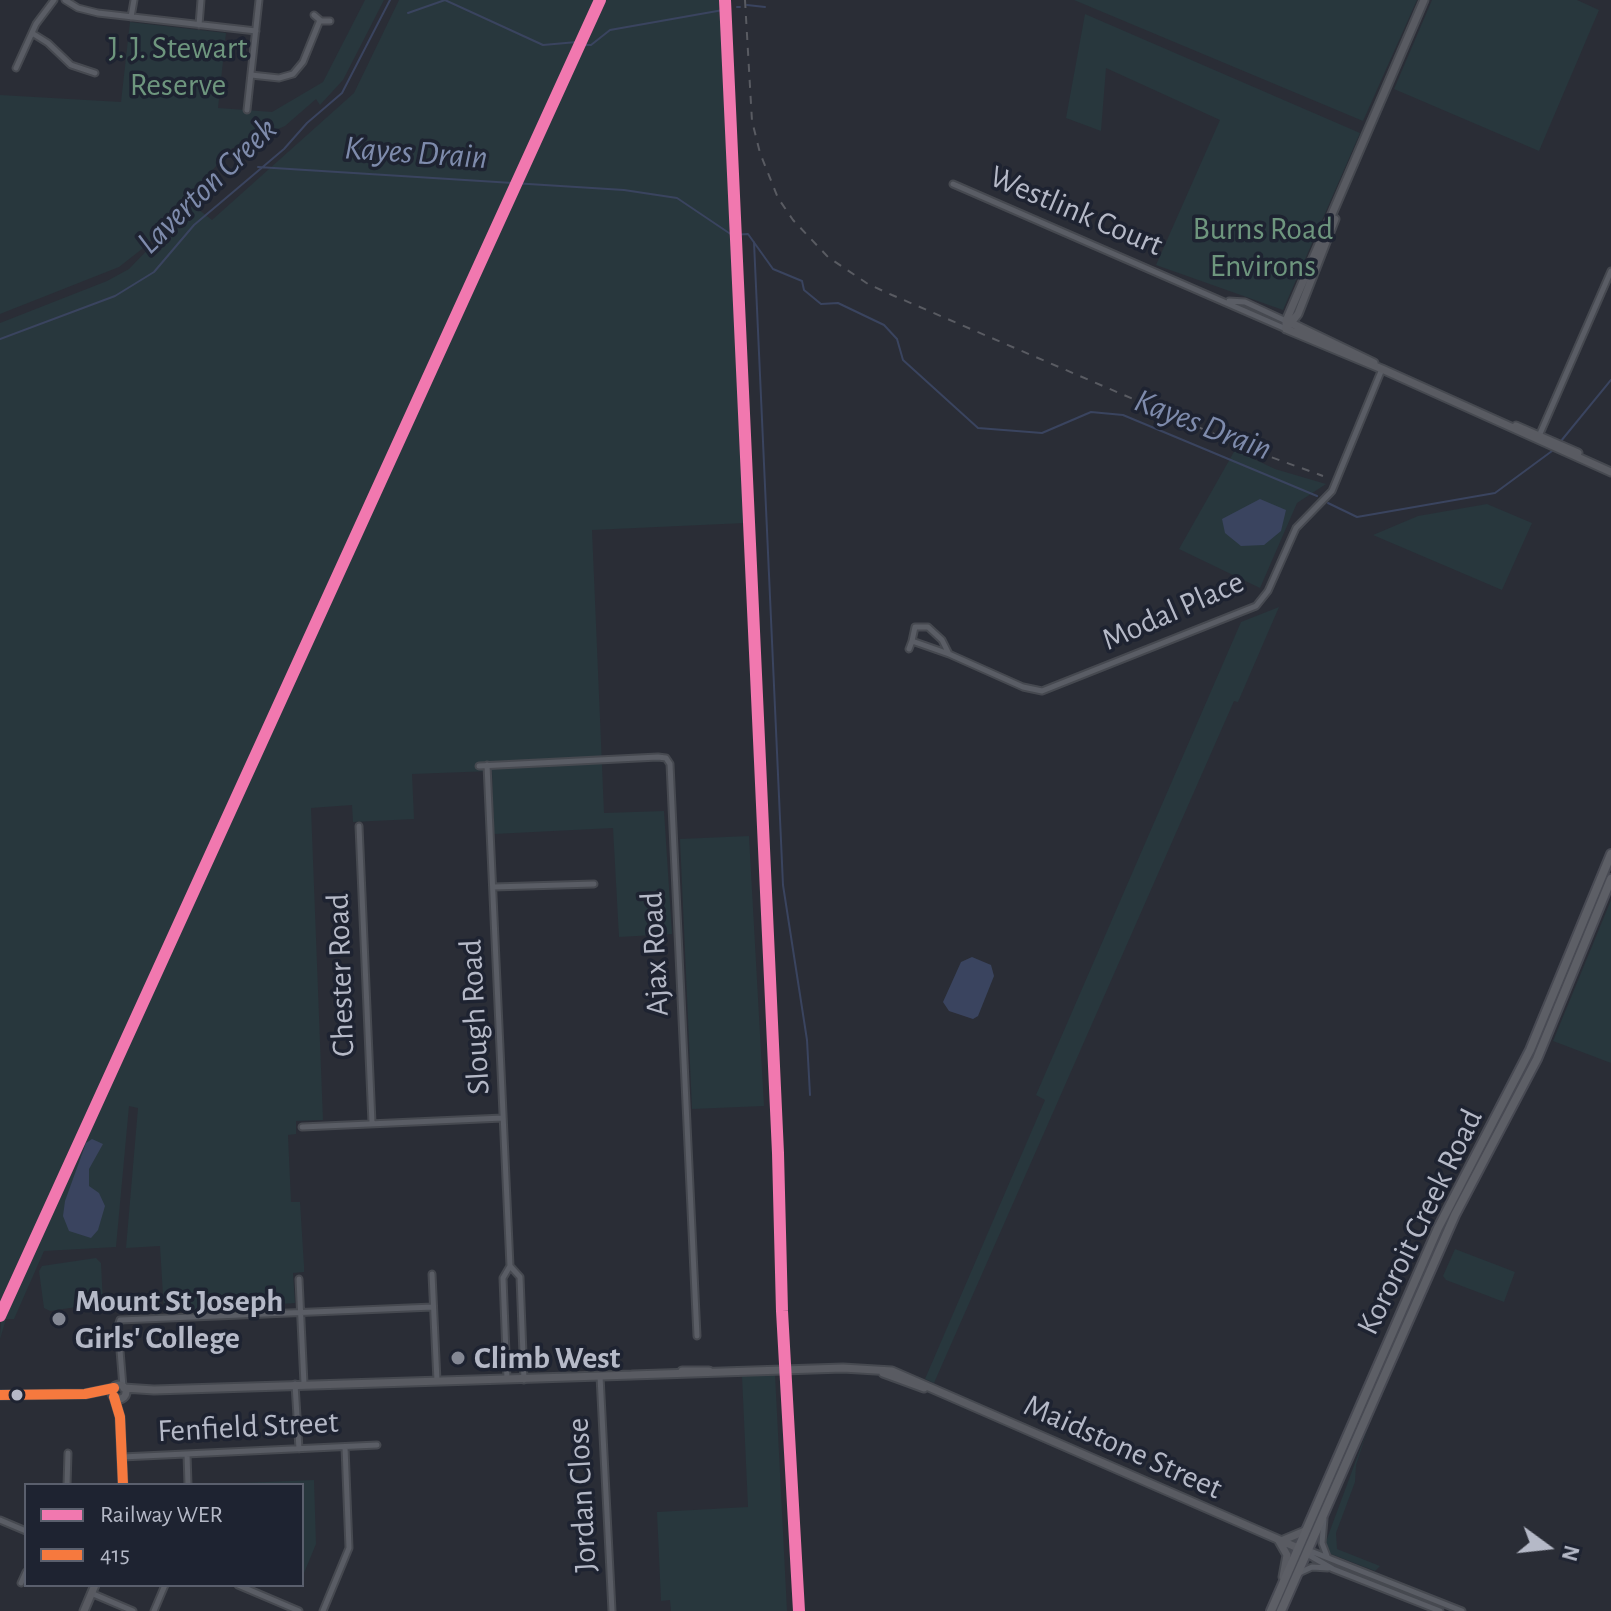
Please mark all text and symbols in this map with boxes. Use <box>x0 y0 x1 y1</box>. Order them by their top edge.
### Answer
park label: J. J. Stewart Reserve <box>109 29 247 104</box>
water label: Laverton Creek <box>128 109 286 263</box>
water label: Kayes Drain <box>343 128 489 178</box>
street label: Westlink Court <box>984 157 1168 265</box>
park label: Burns Road Environs <box>1193 210 1333 285</box>
water label: Kayes Drain <box>1129 380 1277 470</box>
street label: Modal Place <box>1096 563 1250 659</box>
street label: Ajax Road <box>633 891 677 1017</box>
street label: Chester Road <box>319 893 363 1057</box>
street label: Slough Road <box>452 938 498 1096</box>
street label: Kororoit Creek Road <box>1349 1103 1491 1341</box>
place label: Mount St Joseph Girls' College <box>75 1282 283 1357</box>
marker: Mount St Joseph Girls' College <box>50 1310 68 1328</box>
place label: Climb West <box>474 1339 620 1377</box>
marker: Climb West <box>449 1349 467 1367</box>
street label: Maidstone Street <box>1018 1386 1228 1508</box>
unlabelled marker <box>9 1387 25 1403</box>
street label: Fenfield Street <box>156 1403 340 1451</box>
street label: Jordan Close <box>559 1417 605 1573</box>
legend <box>24 1483 304 1587</box>
text: Railway WER <box>100 1503 223 1527</box>
north arrow <box>1507 1507 1587 1587</box>
text: 415 <box>100 1543 130 1567</box>
text: N <box>1558 1543 1583 1563</box>

